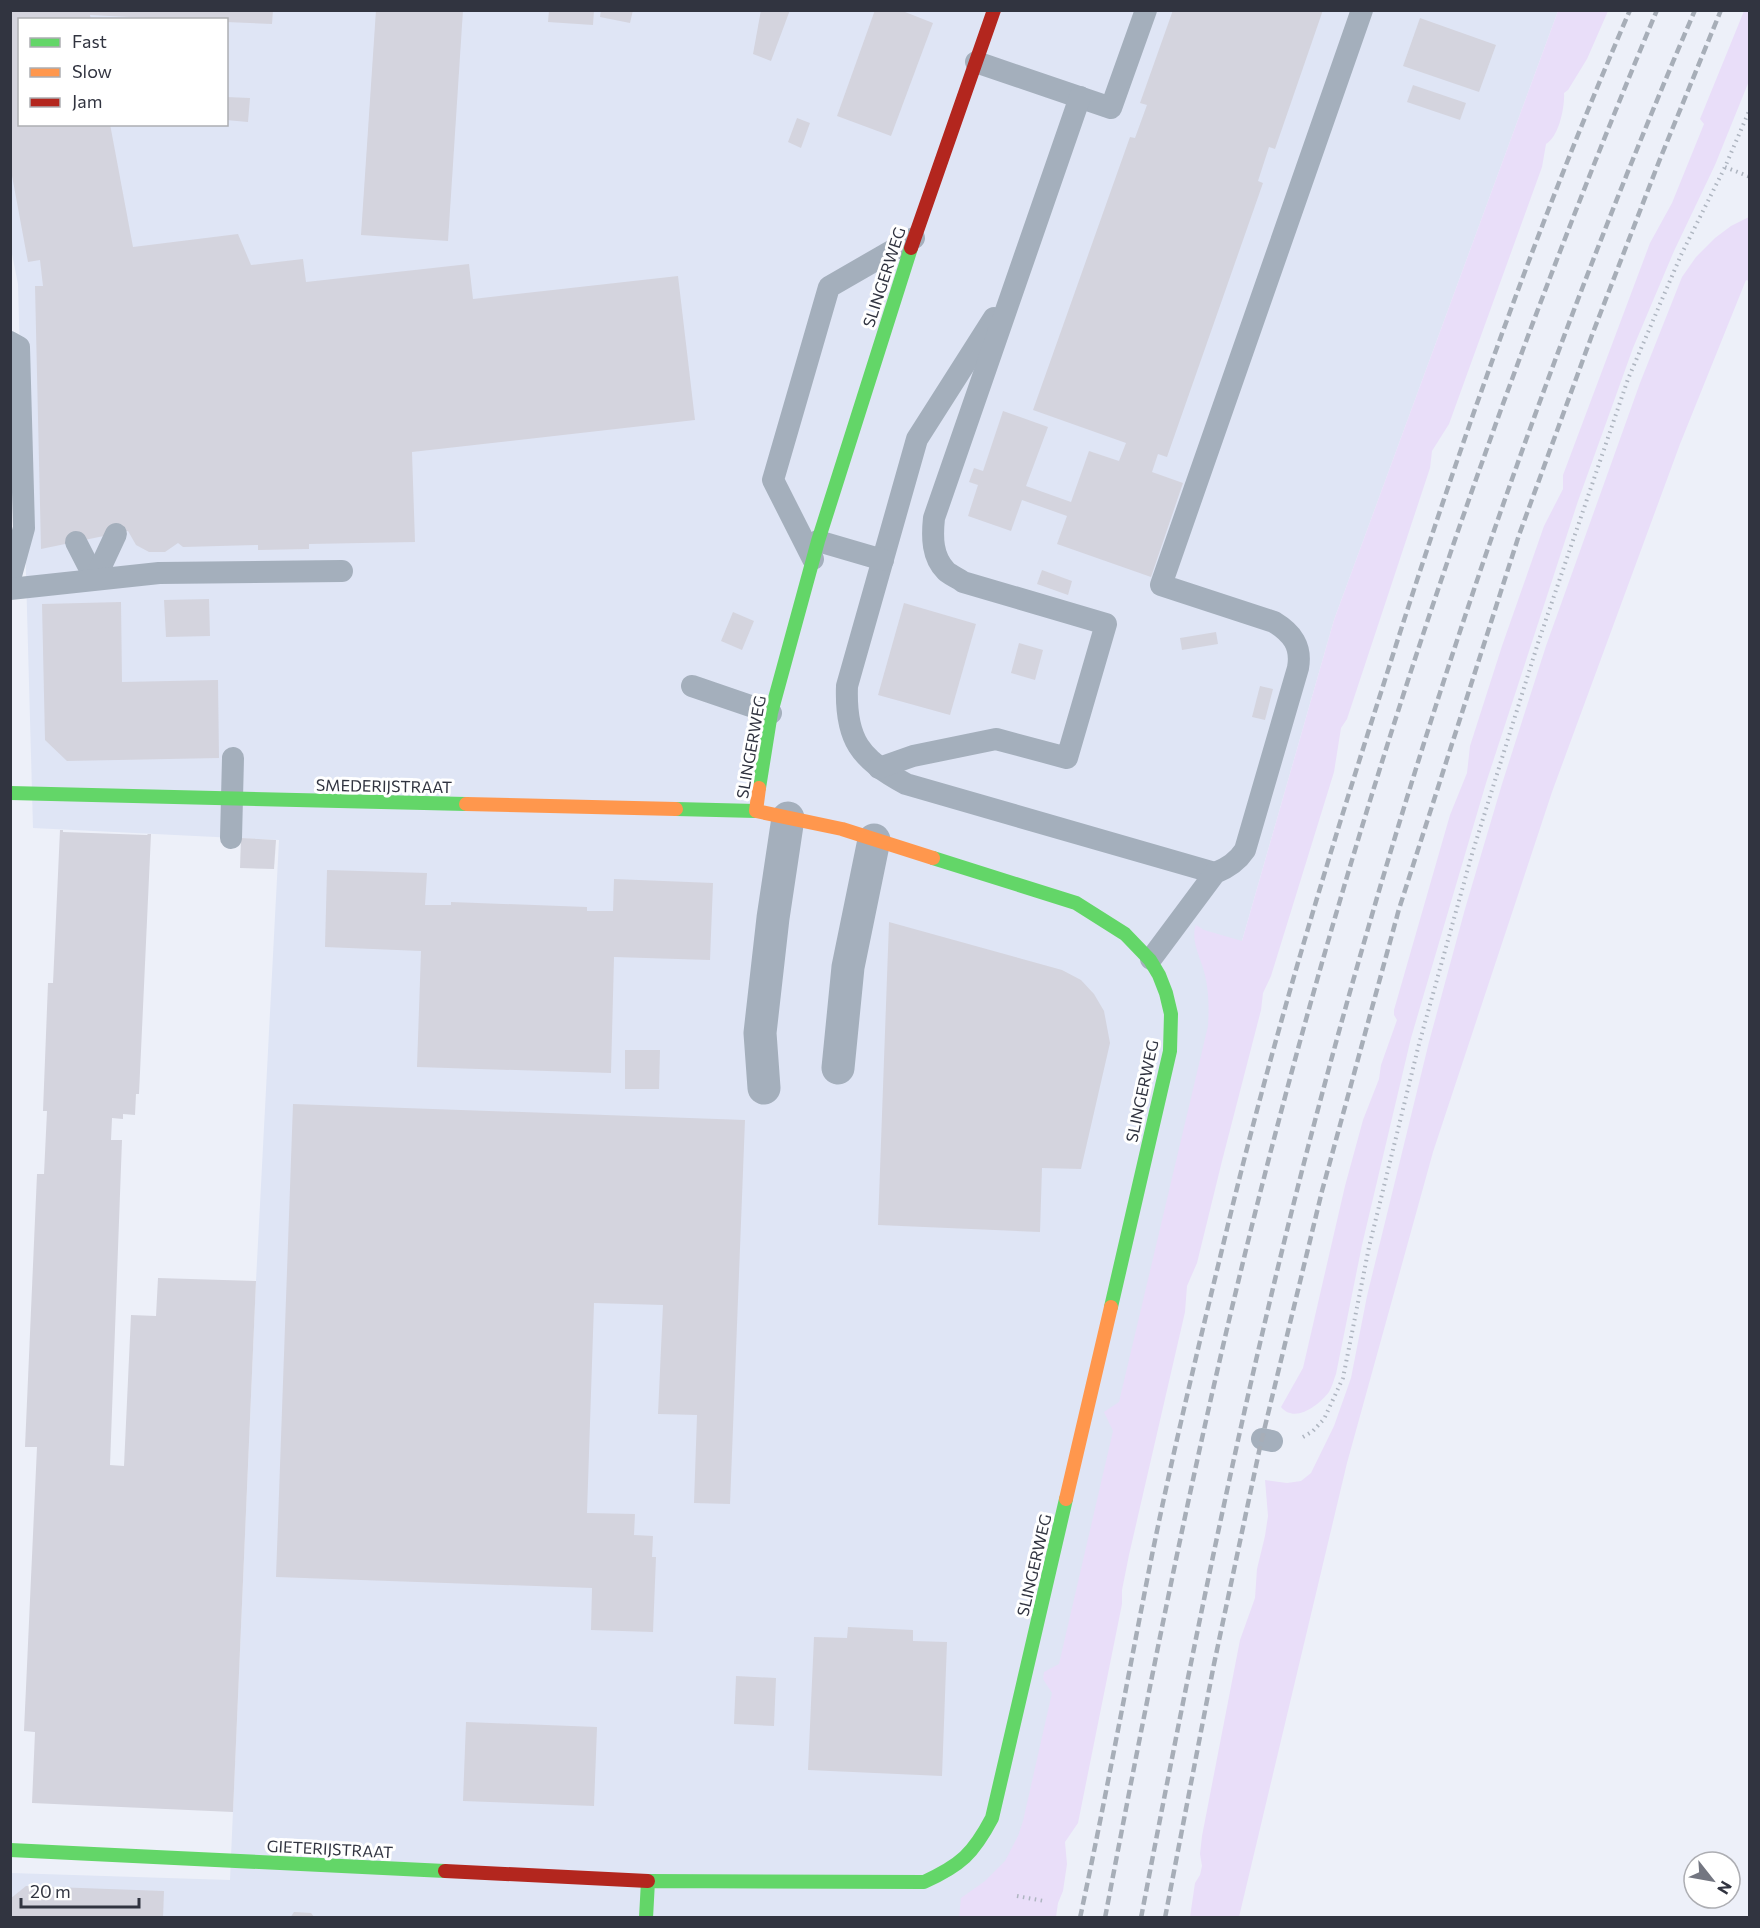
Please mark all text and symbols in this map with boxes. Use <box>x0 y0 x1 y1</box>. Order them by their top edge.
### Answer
legend <box>18 18 228 126</box>
text: Fast <box>72 30 107 52</box>
text: Slow <box>72 60 112 82</box>
text: Jam <box>72 90 102 112</box>
street label: SLINGERWEG <box>858 224 909 329</box>
street label: SLINGERWEG <box>732 694 769 800</box>
street label: SMEDERIJSTRAAT <box>316 775 452 796</box>
street label: SLINGERWEG <box>1121 1038 1162 1144</box>
street label: SLINGERWEG <box>1013 1512 1054 1618</box>
street label: GIETERIJSTRAAT <box>266 1836 394 1861</box>
north arrow <box>1682 1850 1742 1910</box>
scale bar <box>21 1871 140 1909</box>
text: N <box>1714 1878 1737 1898</box>
text: 20 m <box>30 1880 71 1902</box>

